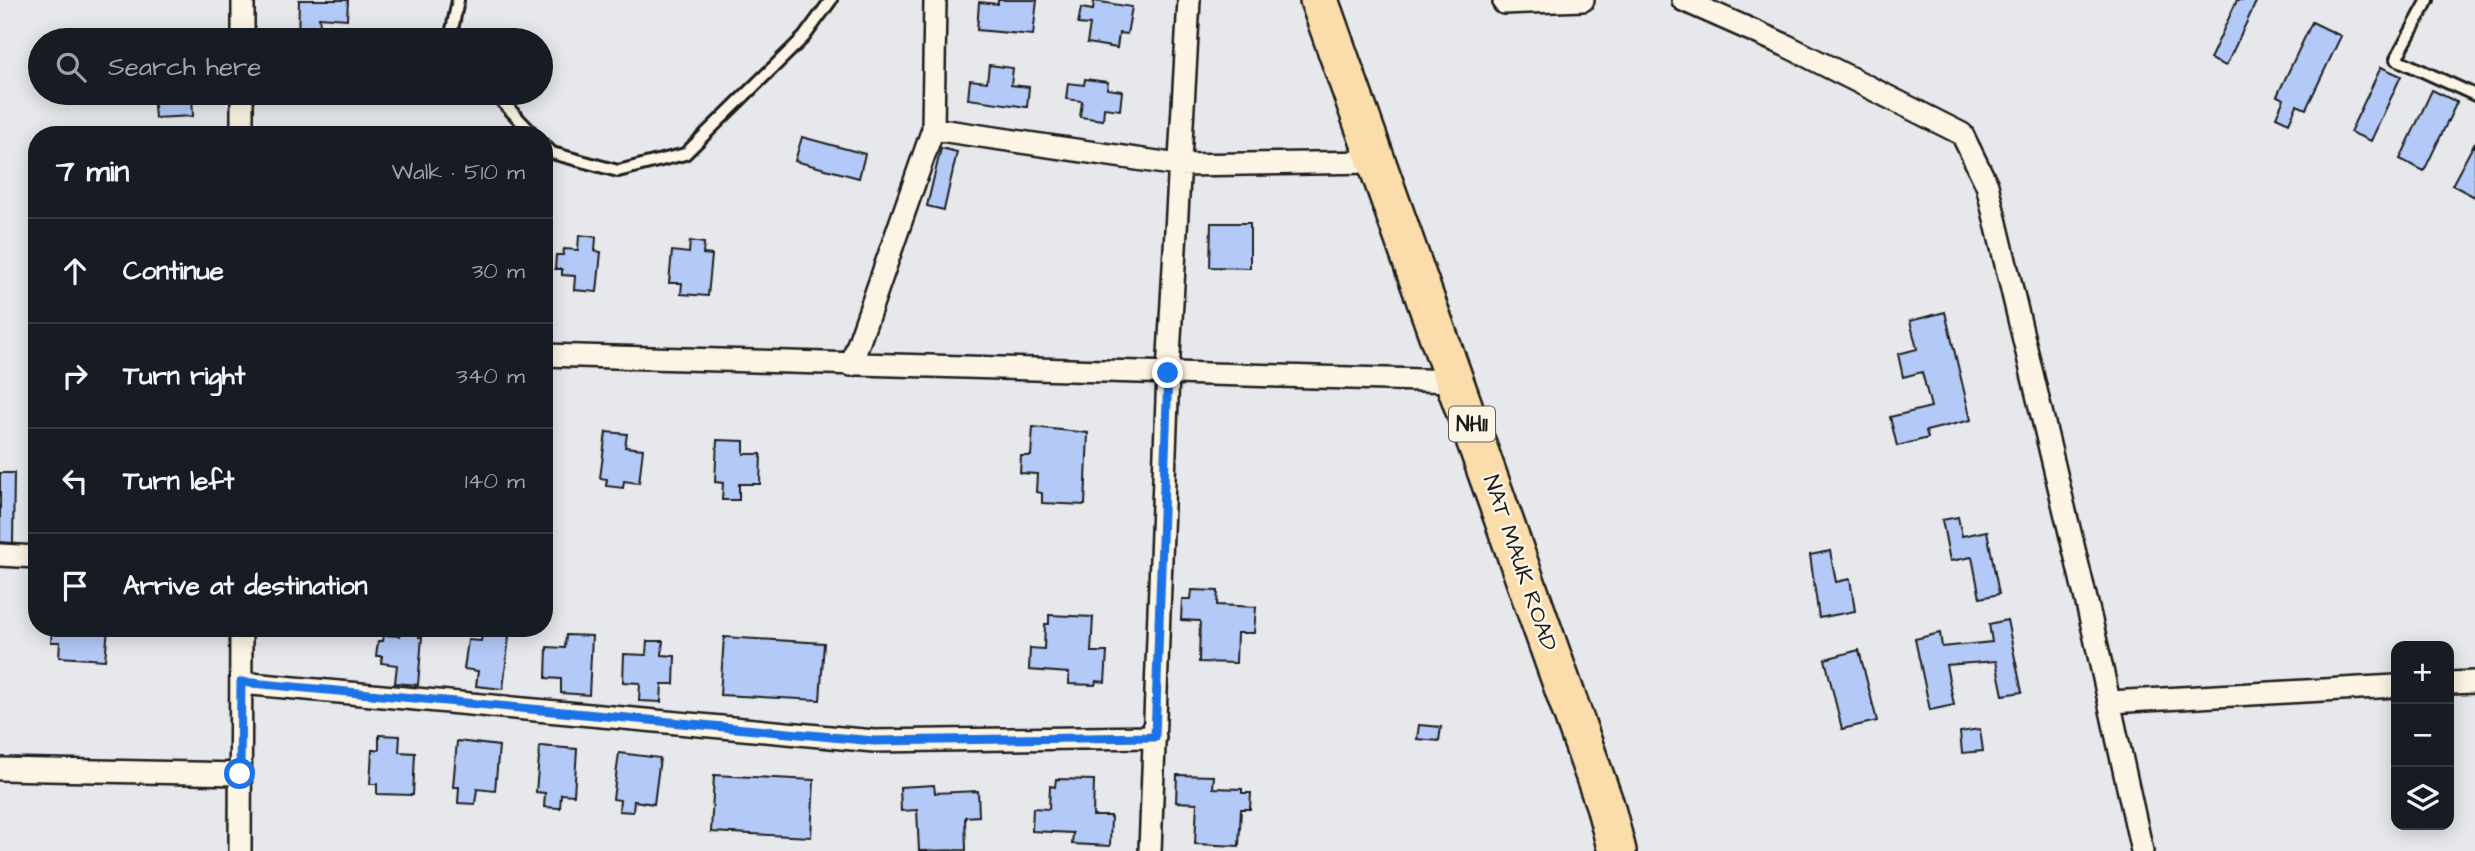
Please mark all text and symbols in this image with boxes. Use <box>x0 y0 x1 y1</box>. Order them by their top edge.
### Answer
search box <box>28 28 553 105</box>
icon: search <box>52 48 90 86</box>
text: Search here <box>108 49 261 85</box>
text: 7 min <box>56 151 129 193</box>
text: Walk · 510 m <box>391 156 525 188</box>
icon: ahead <box>56 252 94 290</box>
text: Continue <box>123 253 224 289</box>
text: 30 m <box>472 255 525 287</box>
icon: right <box>56 357 94 395</box>
route end <box>1152 357 1183 388</box>
text: Turn right <box>123 358 245 394</box>
text: 340 m <box>456 360 525 392</box>
road number: NH11 <box>1449 406 1495 442</box>
icon: left <box>56 462 94 500</box>
text: Turn left <box>123 463 234 499</box>
text: 140 m <box>465 465 525 497</box>
street label: NAT MAUK ROAD <box>1475 471 1565 655</box>
icon: arrive <box>56 567 94 605</box>
text: Arrive at destination <box>123 568 368 604</box>
map controls <box>2391 641 2454 830</box>
button: + <box>2391 641 2454 704</box>
button: − <box>2391 704 2454 767</box>
route start <box>224 758 255 789</box>
button: layers <box>2391 767 2454 830</box>

